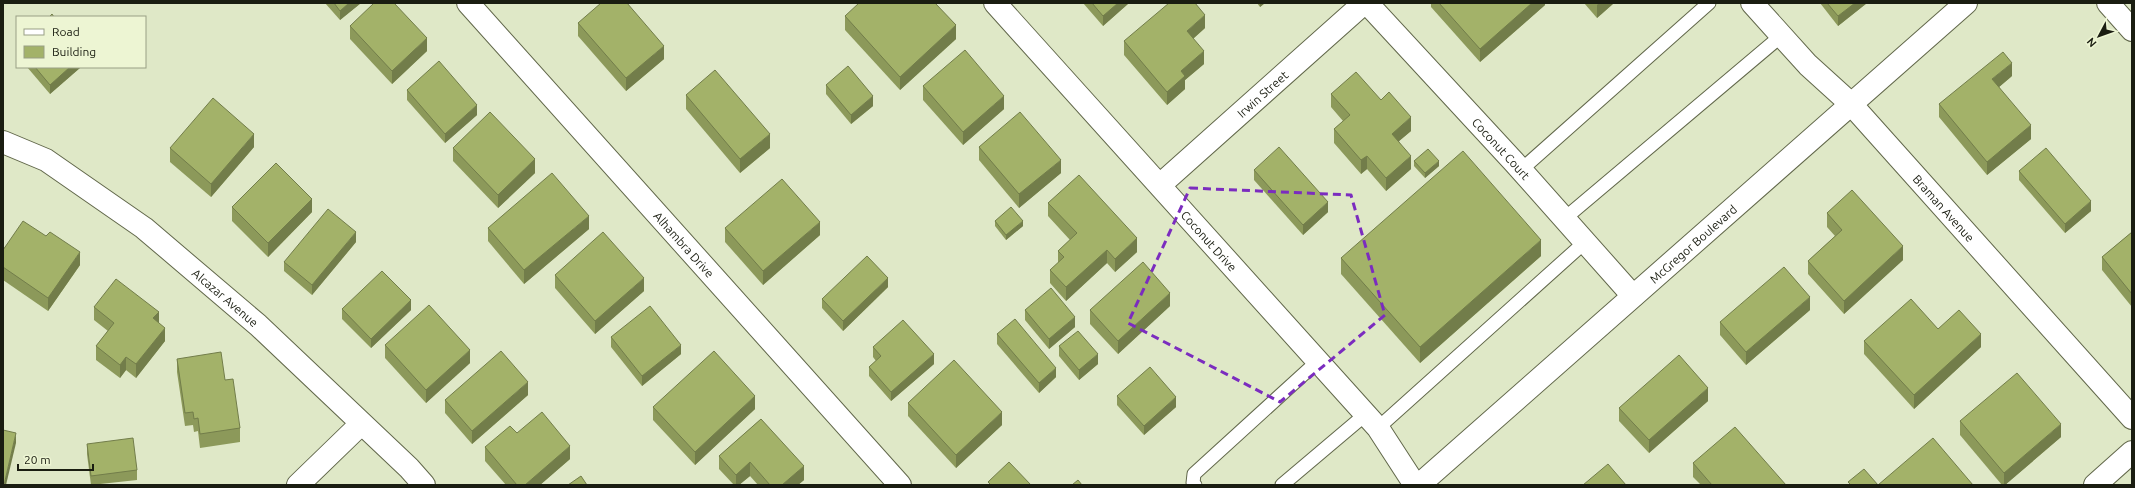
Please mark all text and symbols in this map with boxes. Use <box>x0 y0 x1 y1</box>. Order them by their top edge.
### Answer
legend <box>16 16 146 68</box>
north arrow <box>2079 16 2119 56</box>
text: Road <box>52 25 80 38</box>
text: N <box>2084 36 2099 50</box>
text: Building <box>52 45 96 58</box>
street label: Irwin Street <box>1234 68 1290 120</box>
street label: Coconut Court <box>1470 115 1533 182</box>
street label: Braman Avenue <box>1911 172 1977 244</box>
street label: McGregor Boulevard <box>1647 202 1739 285</box>
street label: Coconut Drive <box>1179 208 1240 274</box>
street label: Alhambra Drive <box>652 209 717 280</box>
street label: Alcazar Avenue <box>190 266 261 329</box>
scale bar <box>18 446 93 472</box>
text: 20 m <box>24 453 51 466</box>

